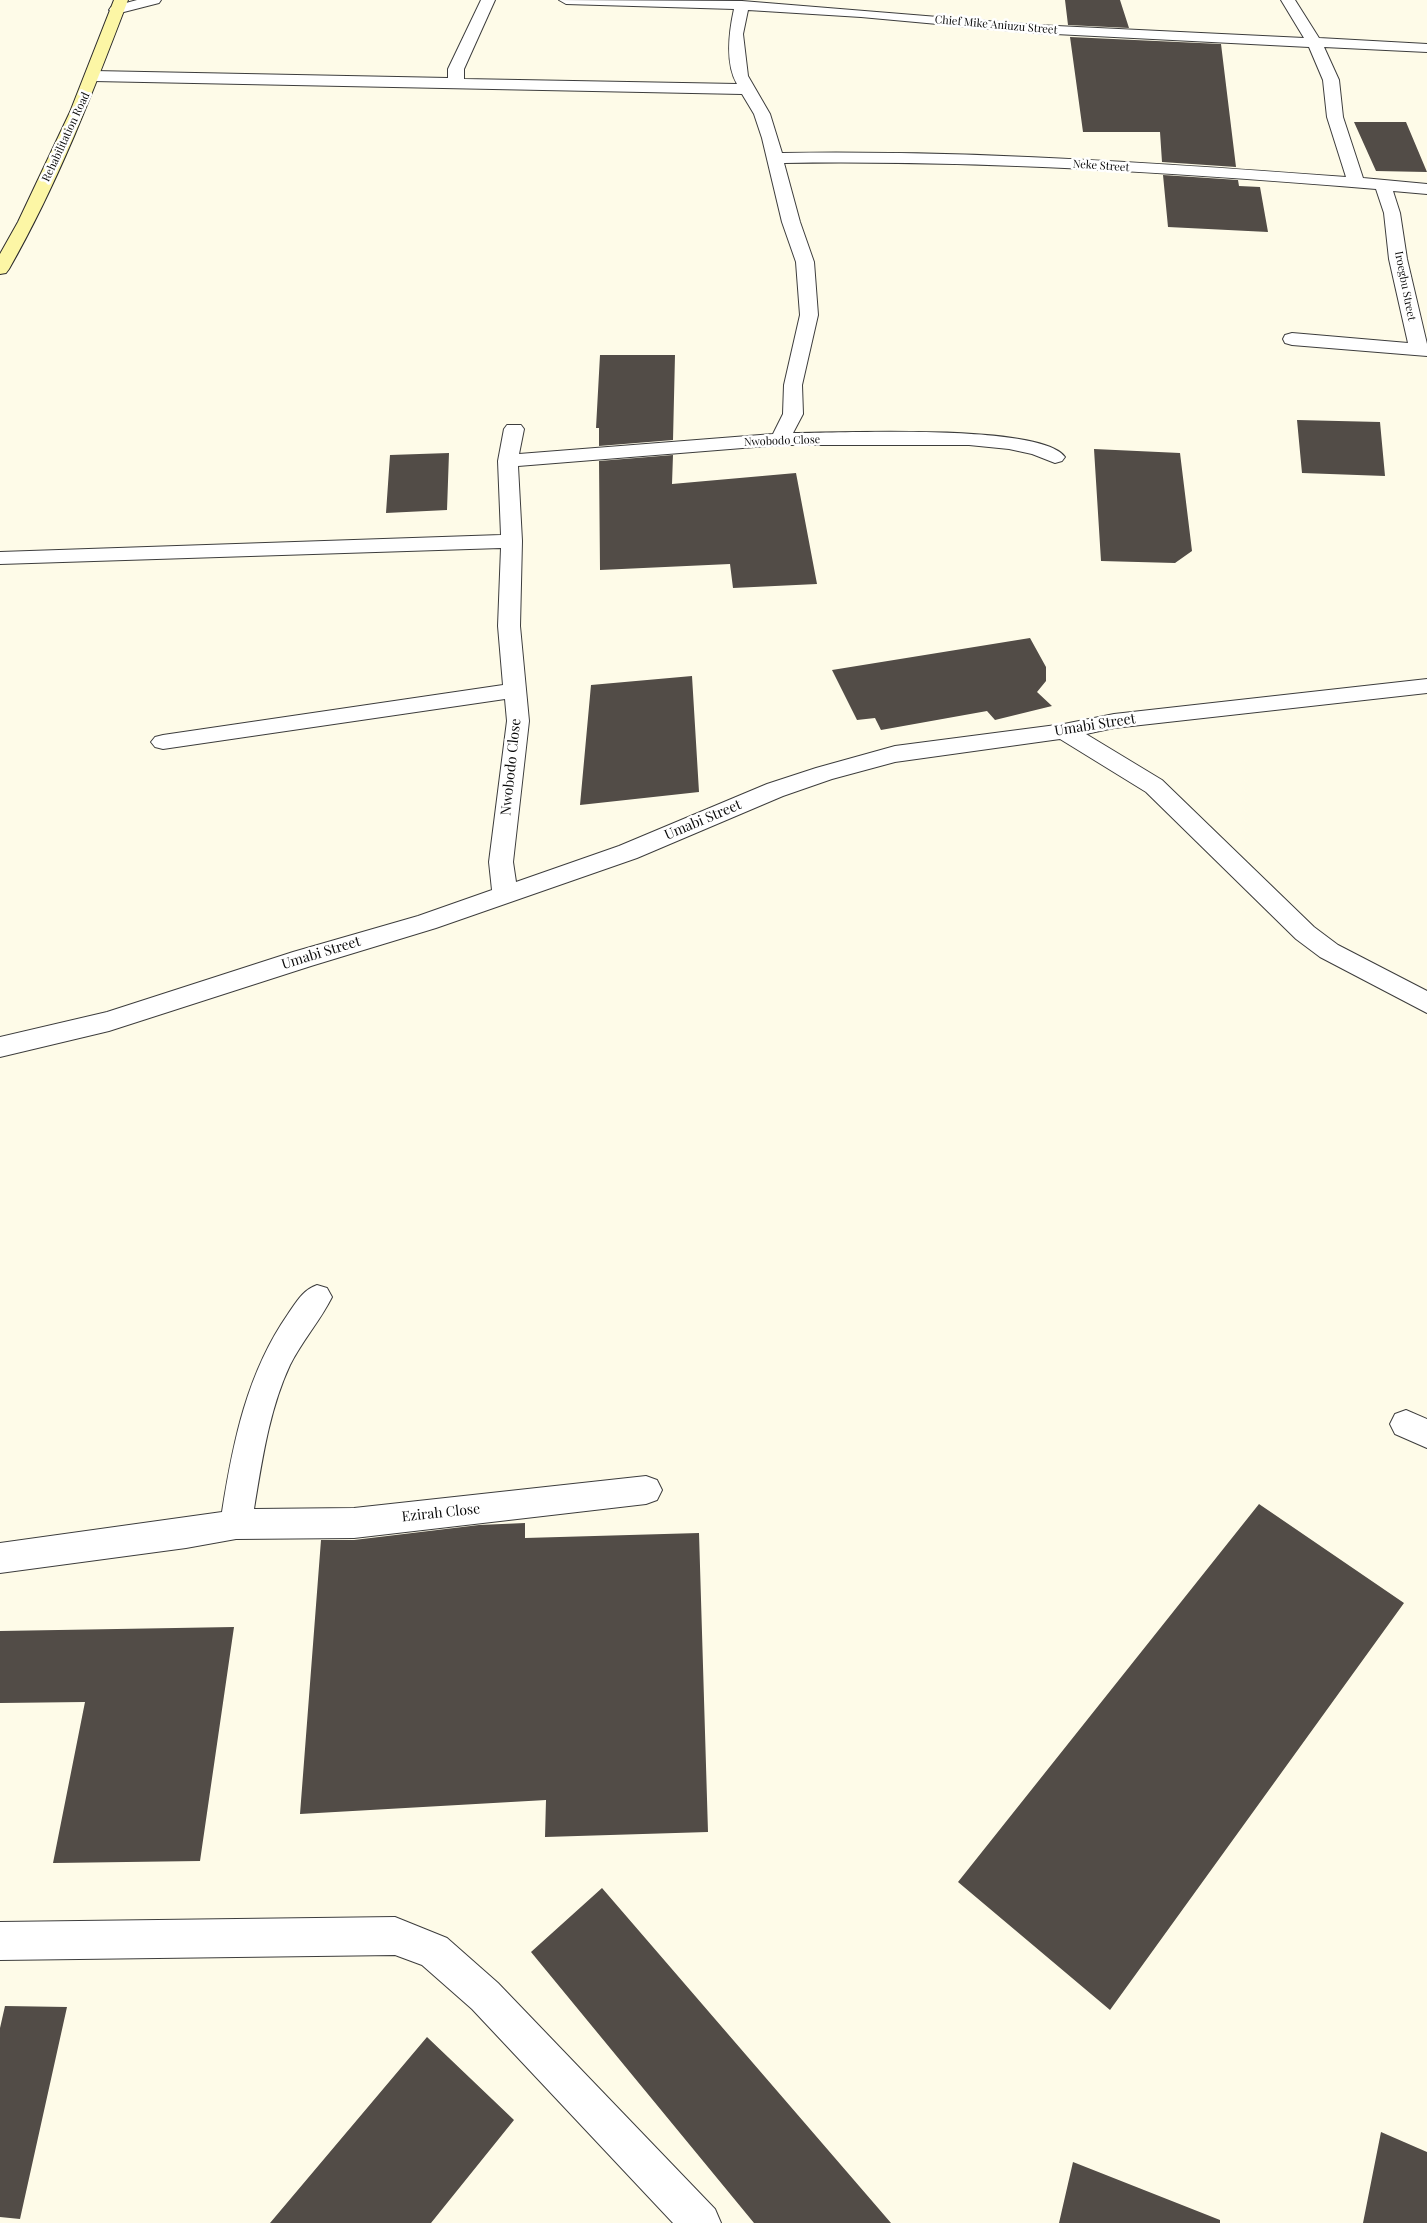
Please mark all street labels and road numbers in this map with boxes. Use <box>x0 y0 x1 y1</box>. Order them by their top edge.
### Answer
street label: Chief Mike Aniuzu Street <box>934 13 1058 37</box>
street label: Rehabilitation Road <box>39 90 93 184</box>
street label: Neke Street <box>1072 157 1130 175</box>
street label: Iroegbu Street <box>1392 250 1418 322</box>
street label: Nwobodo Close <box>744 433 820 449</box>
street label: Umabi Street <box>1053 710 1137 740</box>
street label: Nwobodo Close <box>498 718 524 816</box>
street label: Umabi Street <box>662 796 744 844</box>
street label: Umabi Street <box>279 933 363 973</box>
street label: Ezirah Close <box>401 1501 481 1525</box>

